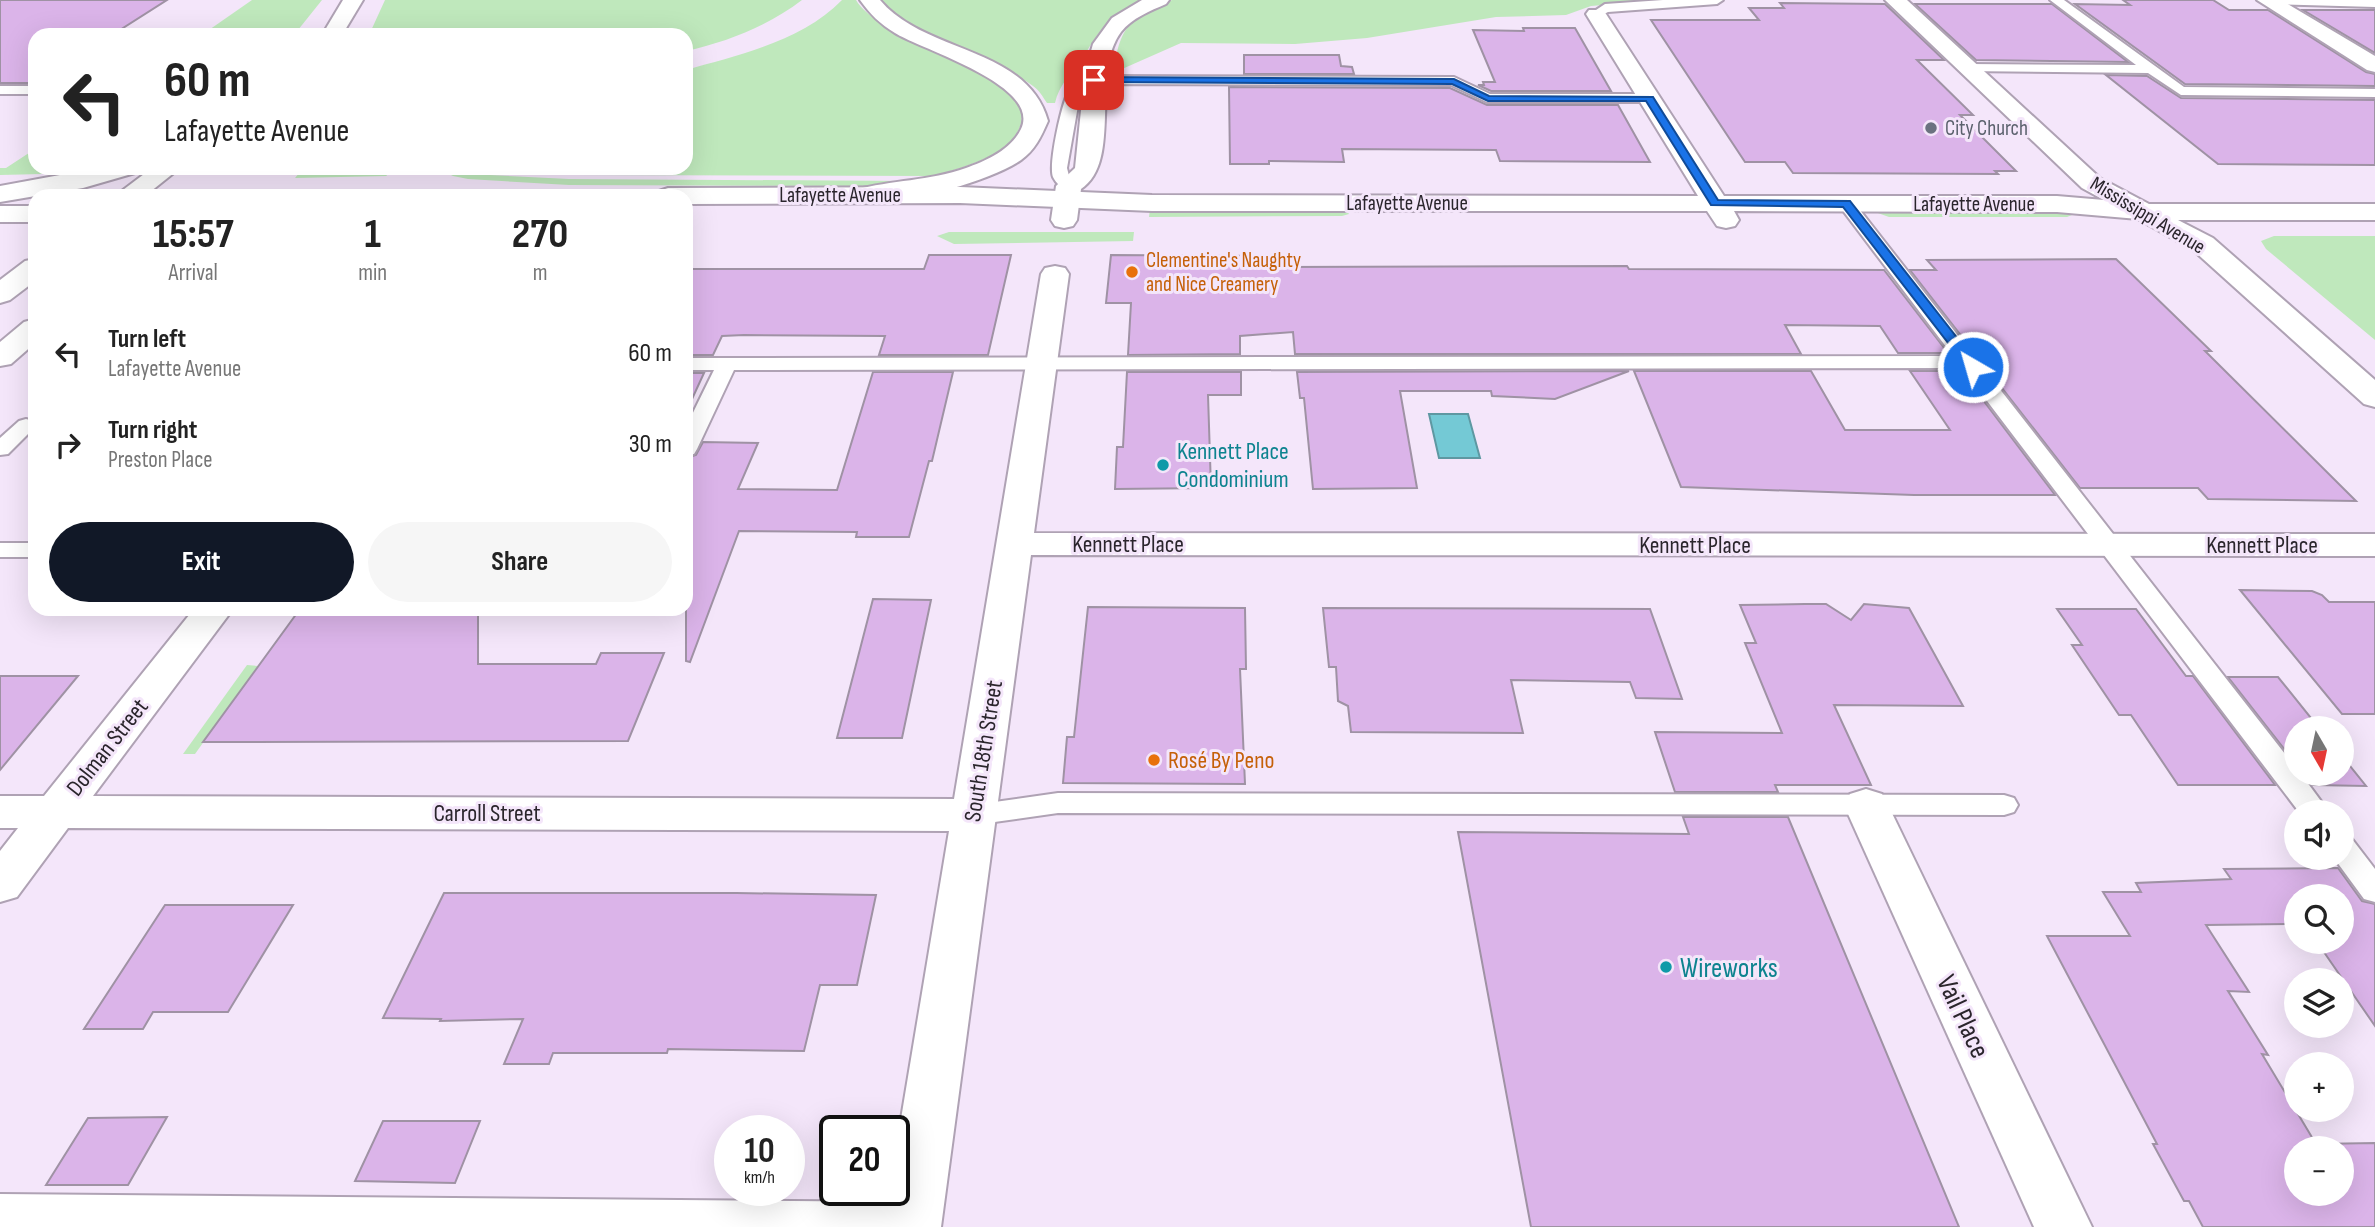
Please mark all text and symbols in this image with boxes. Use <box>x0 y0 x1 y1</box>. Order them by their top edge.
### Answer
pin <box>1064 50 1124 110</box>
text: 60 m <box>164 52 251 111</box>
icon: left <box>49 56 140 147</box>
icon: arrive <box>1075 61 1113 99</box>
text: Lafayette Avenue <box>164 112 349 151</box>
place label: City Church <box>1945 116 2028 141</box>
marker: City Church <box>1923 120 1939 136</box>
street label: Mississippi Avenue <box>2086 171 2210 260</box>
street label: Lafayette Avenue <box>779 183 901 208</box>
street label: Lafayette Avenue <box>1346 191 1468 216</box>
street label: Lafayette Avenue <box>1913 192 2035 217</box>
text: 15:57 <box>153 209 234 260</box>
text: 1 <box>364 209 381 260</box>
text: 270 <box>512 209 568 260</box>
place label: Clementine's Naughty and Nice Creamery <box>1146 248 1301 297</box>
text: Arrival <box>168 259 218 287</box>
text: min <box>358 259 387 287</box>
text: m <box>533 259 547 287</box>
marker: Clementine's Naughty and Nice Creamery <box>1124 264 1140 280</box>
text: Turn left <box>108 324 186 355</box>
position arrow <box>1936 330 2010 404</box>
icon: left <box>49 335 87 373</box>
text: 60 m <box>628 338 672 369</box>
text: Lafayette Avenue <box>108 355 241 383</box>
text: Turn right <box>108 415 197 446</box>
icon: right <box>49 426 87 464</box>
text: 30 m <box>629 429 672 460</box>
place label: Kennett Place Condominium <box>1177 437 1289 494</box>
text: Preston Place <box>108 446 213 474</box>
marker: Kennett Place Condominium <box>1155 457 1171 473</box>
button: Exit <box>49 522 354 602</box>
button: Share <box>368 522 672 602</box>
street label: Kennett Place <box>1072 530 1184 559</box>
street label: Kennett Place <box>1639 531 1751 560</box>
street label: Kennett Place <box>2206 531 2318 560</box>
street label: South 18th Street <box>958 678 1009 824</box>
street label: Dolman Street <box>60 693 154 802</box>
north arrow <box>2284 716 2354 786</box>
map controls <box>2284 716 2354 1206</box>
place label: Rosé By Peno <box>1168 746 1274 775</box>
marker: Rosé By Peno <box>1146 752 1162 768</box>
street label: Carroll Street <box>433 799 541 828</box>
button: sound <box>2284 800 2354 870</box>
button: search <box>2284 884 2354 954</box>
place label: Wireworks <box>1680 952 1778 985</box>
marker: Wireworks <box>1658 959 1674 975</box>
button: layers <box>2284 968 2354 1038</box>
street label: Vail Place <box>1929 970 1996 1063</box>
button: + <box>2284 1052 2354 1122</box>
speed limit sign: 20 <box>819 1115 910 1206</box>
text: 10 <box>744 1130 775 1173</box>
button: − <box>2284 1136 2354 1206</box>
text: km/h <box>744 1167 775 1188</box>

